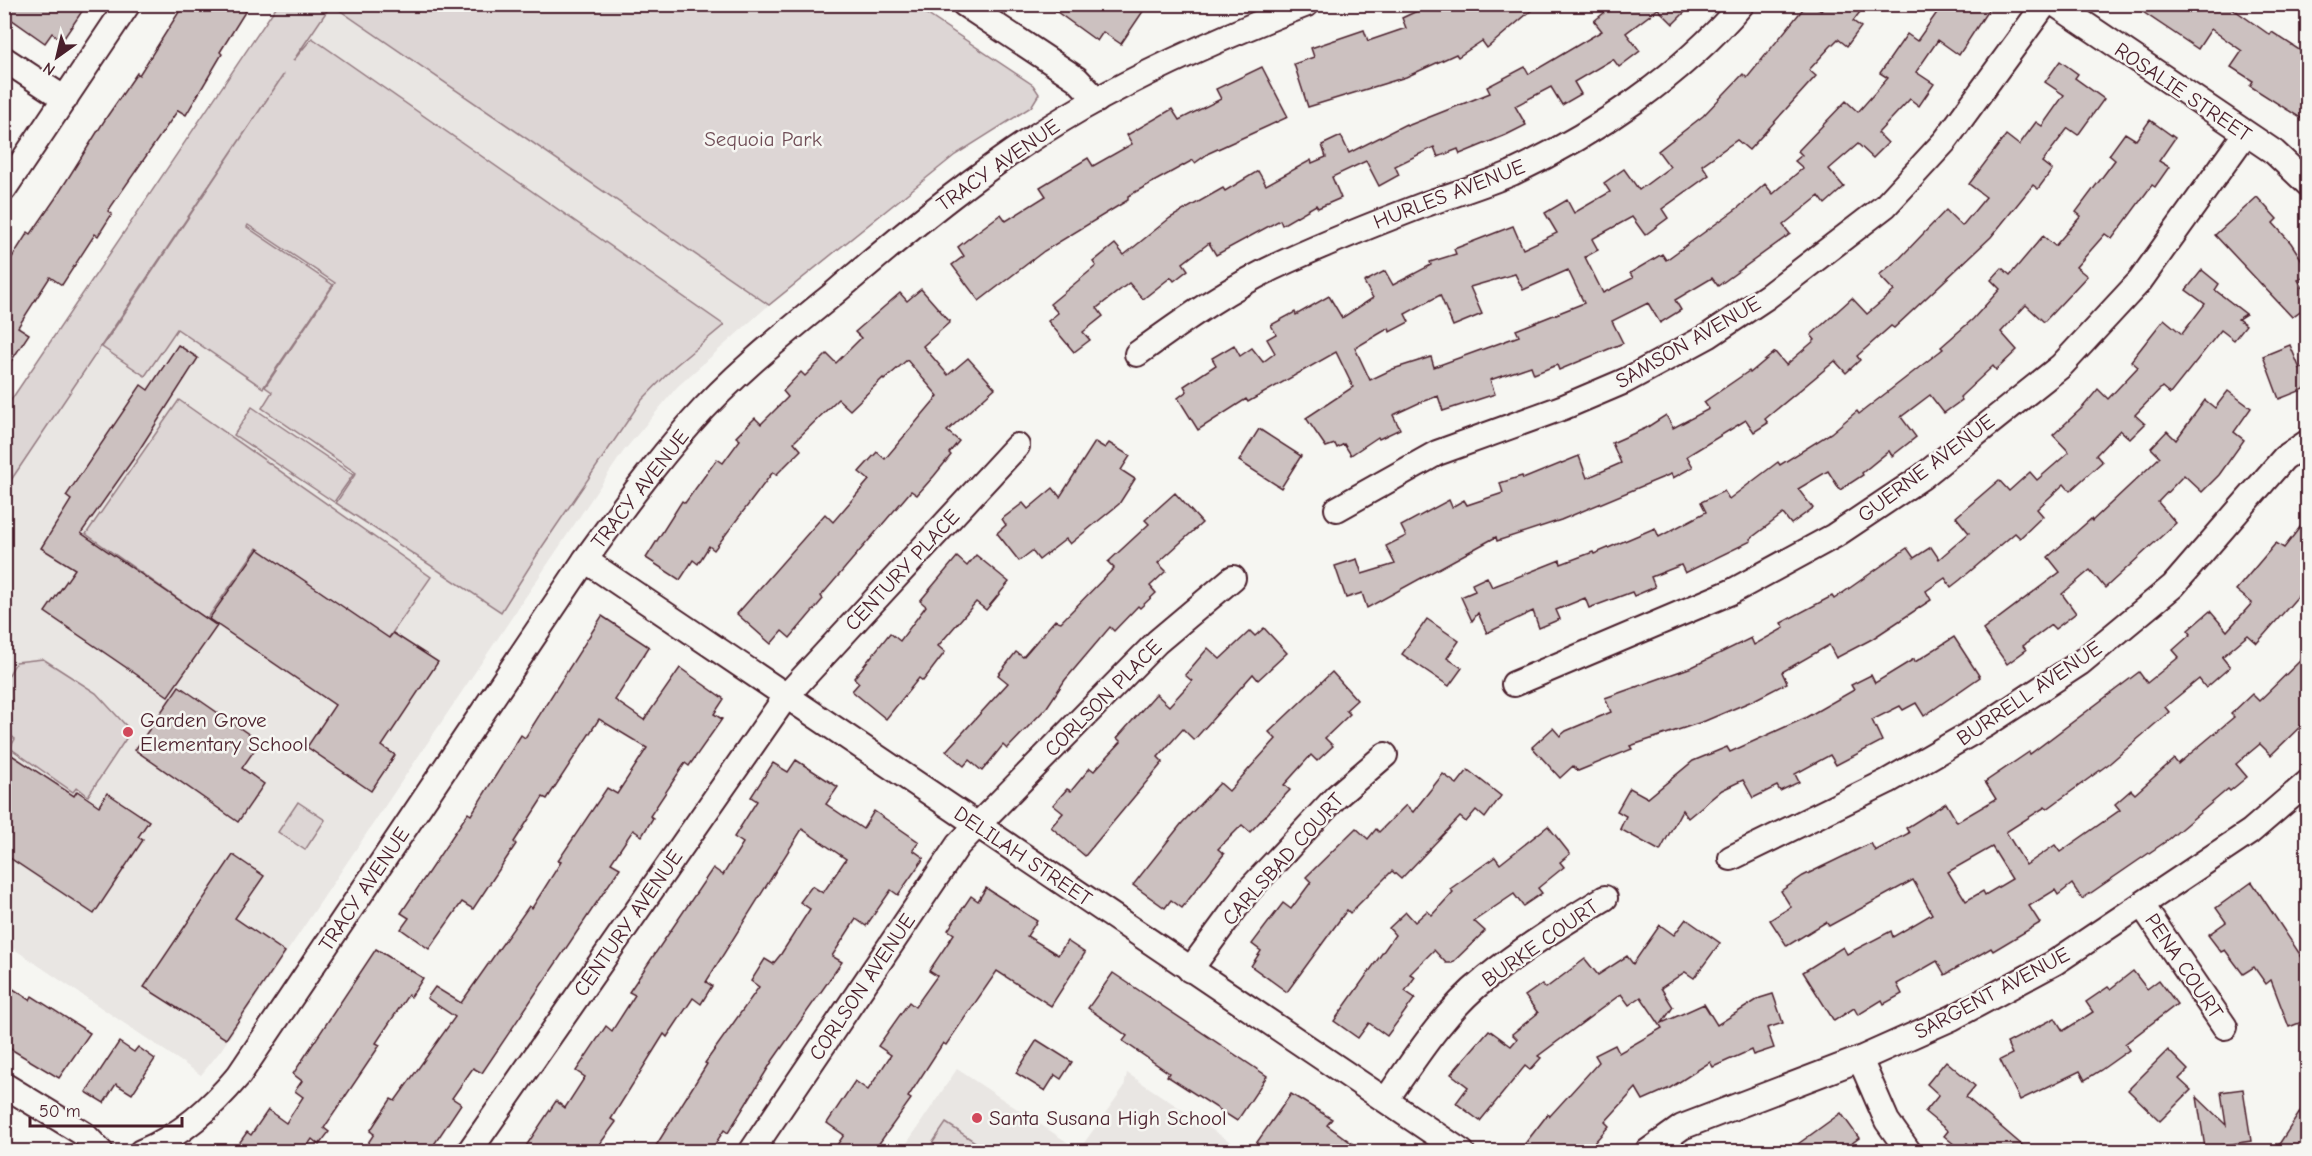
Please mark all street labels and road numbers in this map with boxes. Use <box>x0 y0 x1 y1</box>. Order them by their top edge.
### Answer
street label: ROSALIE STREET <box>2110 37 2256 147</box>
street label: TRACY AVENUE <box>932 114 1064 216</box>
street label: HURLES AVENUE <box>1370 154 1528 234</box>
street label: SAMSON AVENUE <box>1611 291 1765 393</box>
street label: GUERNE AVENUE <box>1853 409 1999 527</box>
street label: TRACY AVENUE <box>586 425 694 553</box>
street label: CENTURY PLACE <box>840 504 964 636</box>
street label: CORLSON PLACE <box>1040 635 1166 761</box>
street label: BURRELL AVENUE <box>1952 636 2106 750</box>
street label: CARLSBAD COURT <box>1217 788 1349 930</box>
street label: DELILAH STREET <box>950 801 1096 911</box>
street label: TRACY AVENUE <box>314 823 414 955</box>
street label: CENTURY AVENUE <box>569 845 687 1001</box>
street label: BURKE COURT <box>1477 894 1603 992</box>
street label: CORLSON AVENUE <box>804 909 920 1065</box>
street label: PENA COURT <box>2140 909 2228 1023</box>
street label: SARGENT AVENUE <box>1910 942 2074 1044</box>

